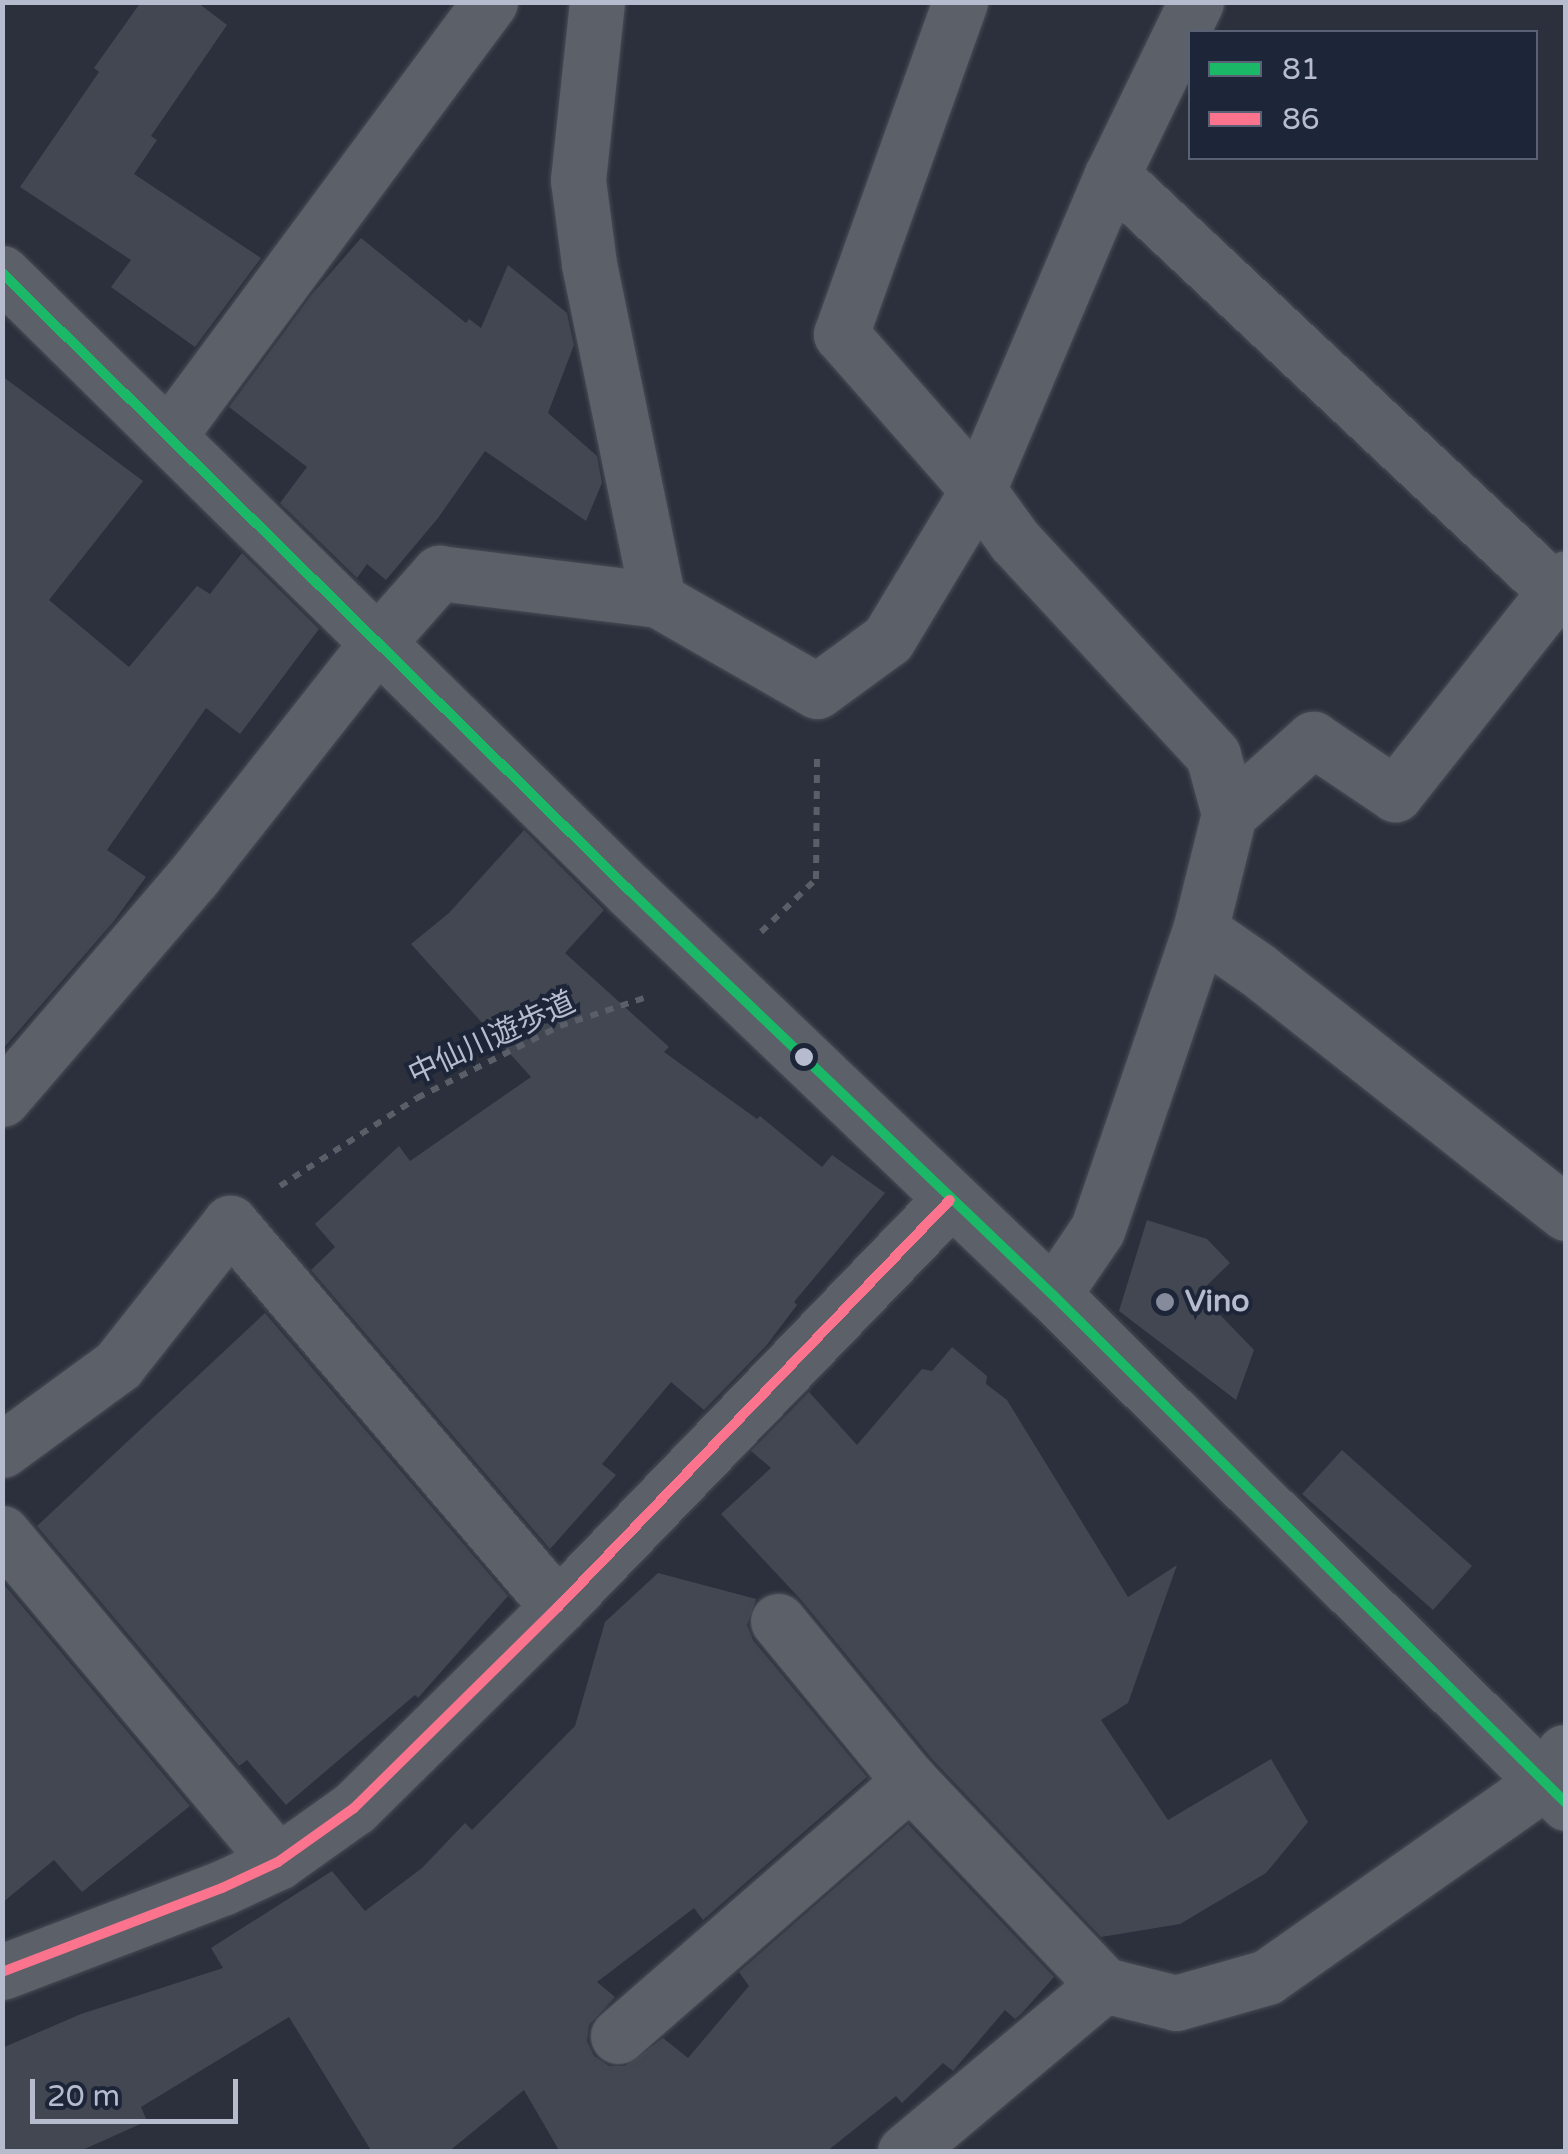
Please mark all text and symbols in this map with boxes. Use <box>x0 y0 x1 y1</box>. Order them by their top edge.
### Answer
legend <box>1188 30 1538 160</box>
text: 81 <box>1282 51 1320 88</box>
text: 86 <box>1282 101 1320 138</box>
street label: 中仙川遊歩道 <box>403 985 581 1093</box>
unlabelled marker <box>794 1047 814 1067</box>
place label: Vino <box>1185 1284 1249 1320</box>
marker: Vino <box>1154 1291 1176 1313</box>
scale bar <box>35 2059 242 2121</box>
text: 20 m <box>47 2078 120 2115</box>

